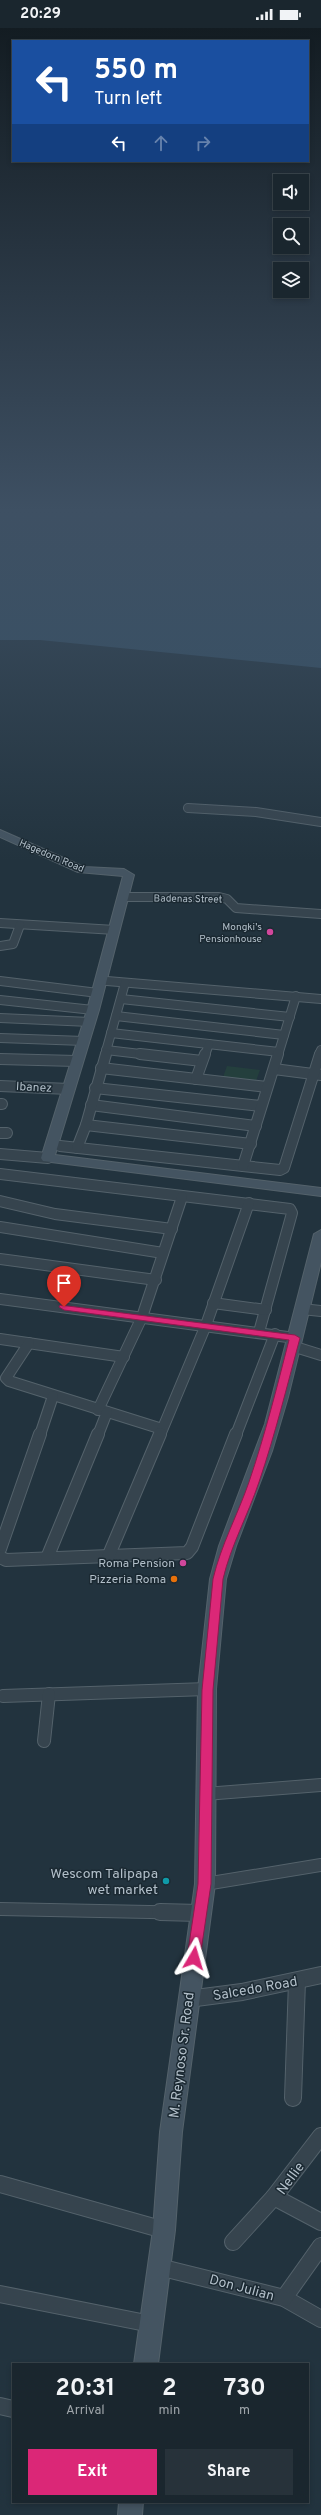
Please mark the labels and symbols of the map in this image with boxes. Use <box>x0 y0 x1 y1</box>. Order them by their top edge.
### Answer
street label: Hagedorn Road <box>17 837 86 876</box>
street label: Badenas Street <box>154 892 223 907</box>
place label: Mongki's Pensionhouse <box>199 921 262 946</box>
marker: Mongki's Pensionhouse <box>265 927 275 937</box>
street label: Ibanez <box>15 1079 52 1097</box>
pin <box>47 1266 81 1307</box>
place label: Roma Pension <box>98 1556 175 1572</box>
marker: Roma Pension <box>178 1558 188 1568</box>
place label: Pizzeria Roma <box>89 1572 166 1588</box>
marker: Pizzeria Roma <box>169 1574 179 1584</box>
place label: Wescom Talipapa wet market <box>50 1866 158 1899</box>
marker: Wescom Talipapa wet market <box>161 1876 171 1886</box>
position arrow <box>173 1937 215 1979</box>
street label: Salcedo Road <box>212 1974 299 2005</box>
street label: M. Reynoso Sr. Road <box>166 1991 199 2119</box>
street label: Nellie <box>274 2159 309 2198</box>
street label: Don Julian <box>207 2272 276 2305</box>

